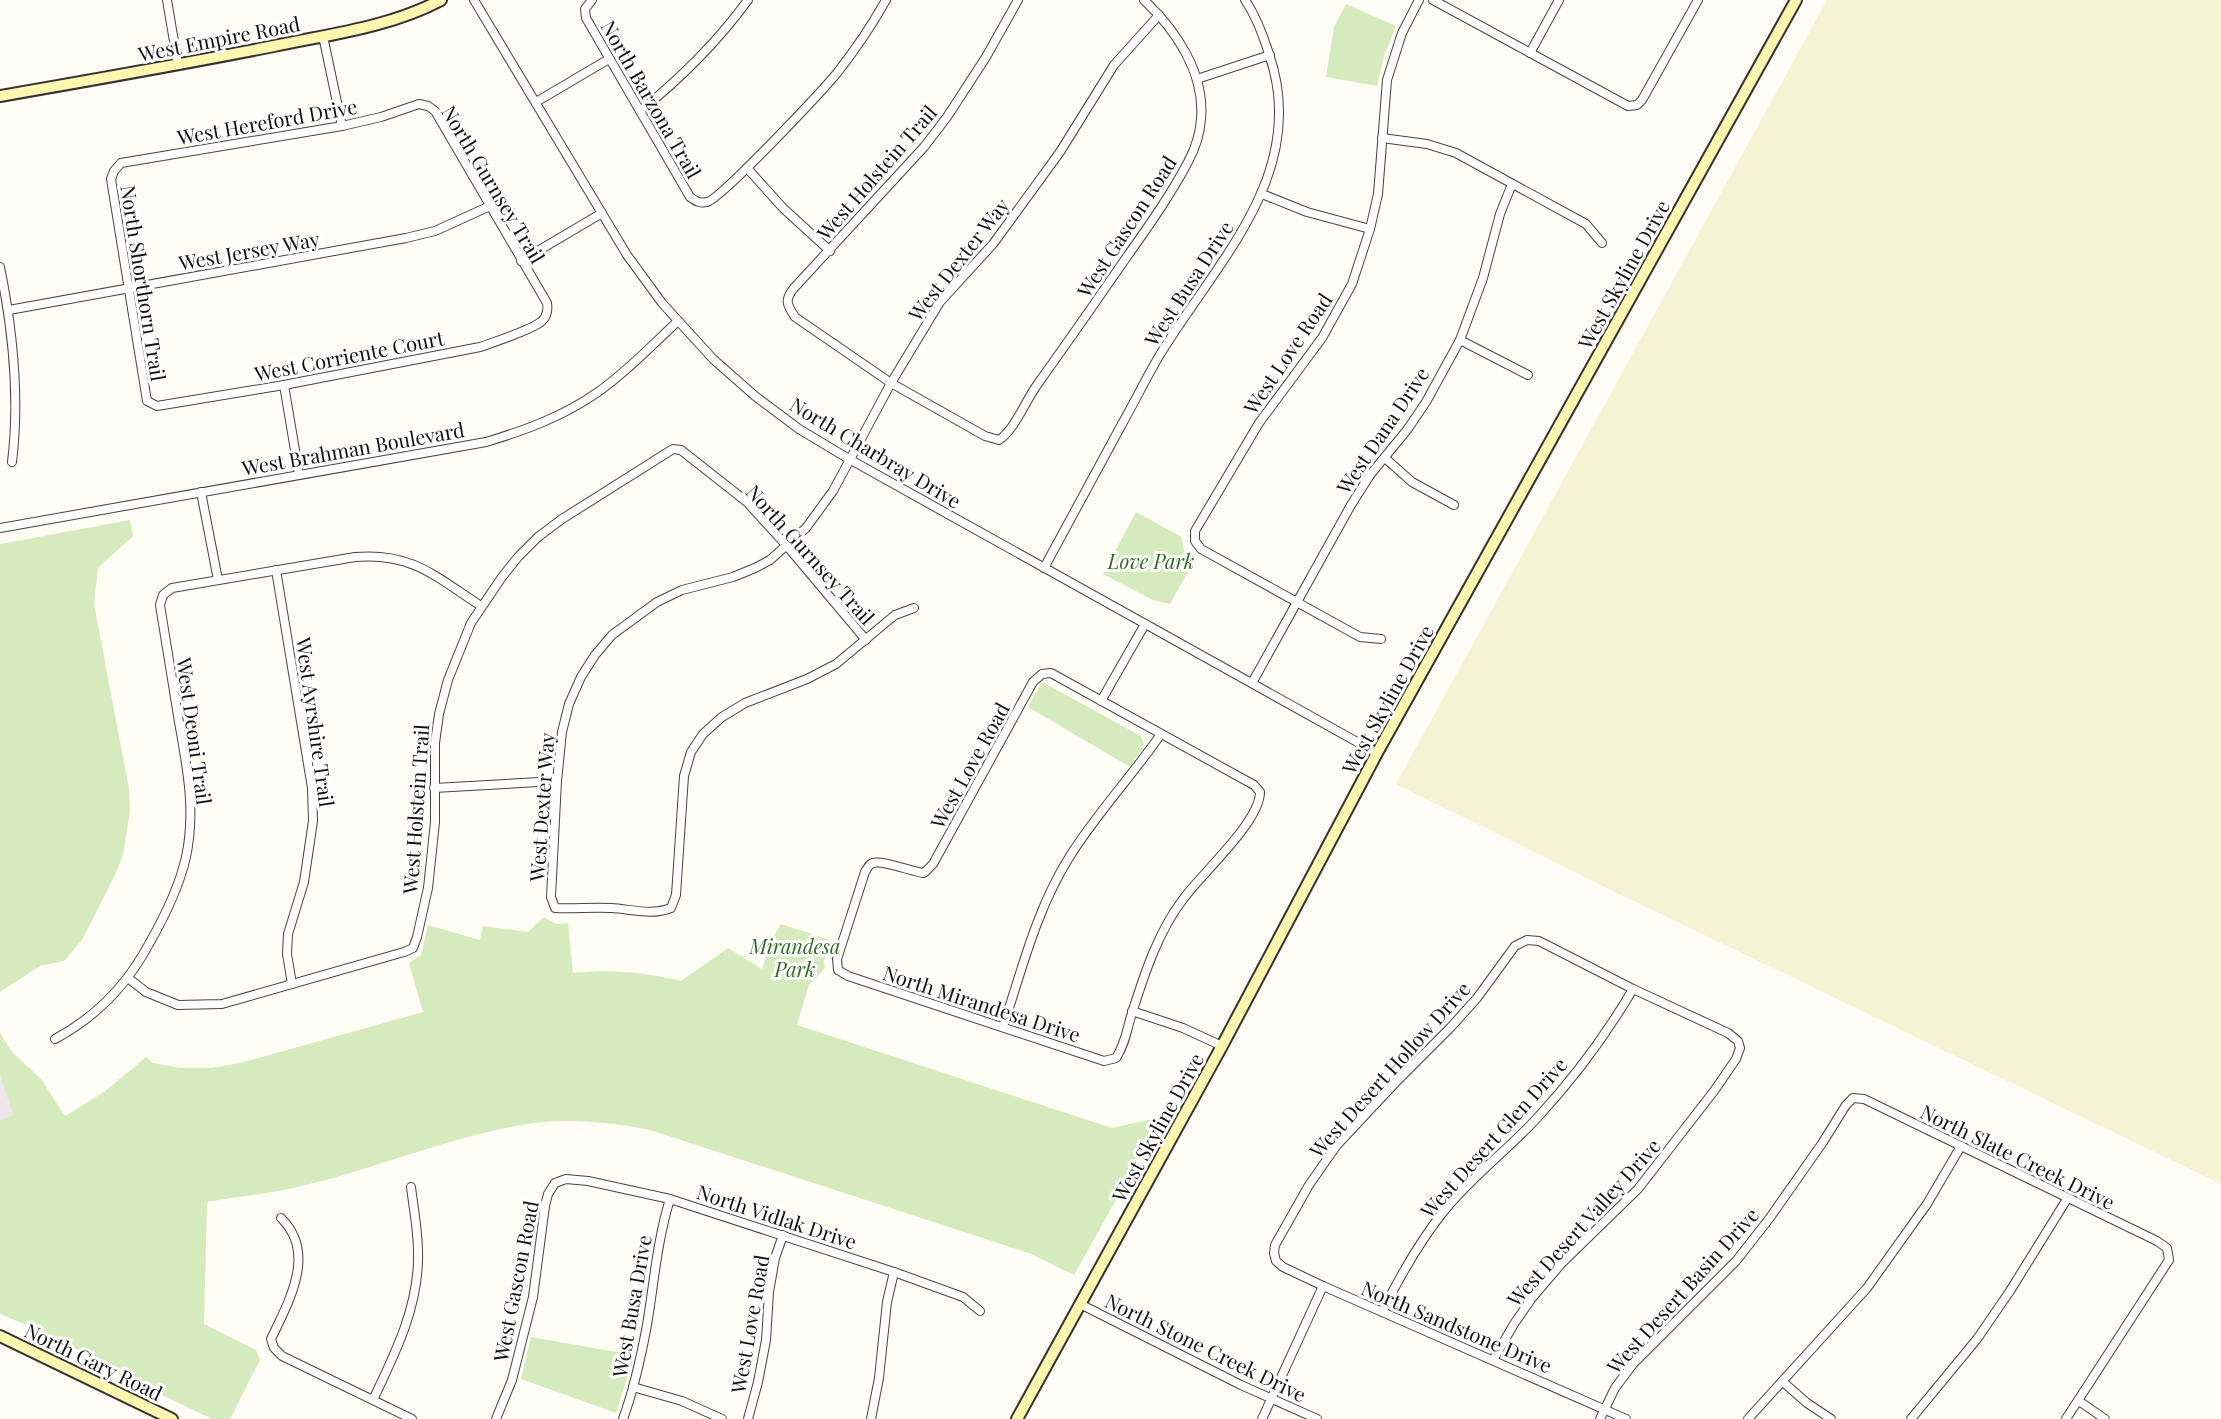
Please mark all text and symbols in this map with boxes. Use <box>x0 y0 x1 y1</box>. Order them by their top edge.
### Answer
street label: West Empire Road <box>135 9 302 67</box>
street label: North Barzona Trail <box>596 15 708 183</box>
street label: West Hereford Drive <box>174 92 359 150</box>
street label: West Holstein Trail <box>809 99 942 246</box>
street label: North Gurnsey Trail <box>436 100 552 268</box>
street label: West Gascon Road <box>1070 150 1182 303</box>
street label: North Shorthorn Trail <box>115 183 173 383</box>
street label: West Dexter Way <box>901 192 1015 327</box>
street label: West Skyline Drive <box>1570 195 1675 354</box>
street label: West Busa Drive <box>1137 215 1239 352</box>
street label: West Jersey Way <box>176 224 321 276</box>
street label: West Love Road <box>1236 287 1338 420</box>
street label: West Corriente Court <box>251 323 447 387</box>
street label: West Dana Drive <box>1329 361 1434 499</box>
street label: North Charbray Drive <box>786 390 966 514</box>
street label: West Brahman Boulevard <box>239 415 467 481</box>
street label: North Gurnsey Trail <box>741 478 881 630</box>
park label: Love Park <box>1107 547 1194 574</box>
street label: West Skyline Drive <box>1334 620 1439 779</box>
street label: West Ayrshire Trail <box>291 634 341 809</box>
street label: West Deoni Trail <box>171 655 219 807</box>
street label: West Love Road <box>923 697 1015 834</box>
street label: West Holstein Trail <box>396 723 434 896</box>
street label: West Dexter Way <box>522 732 560 883</box>
park label: Mirandesa Park <box>749 932 840 982</box>
street label: North Mirandesa Drive <box>880 958 1084 1048</box>
street label: West Desert Hollow Drive <box>1302 975 1475 1164</box>
street label: West Skyline Drive <box>1104 1048 1209 1207</box>
street label: West Desert Glen Drive <box>1413 1051 1572 1224</box>
street label: North Slate Creek Drive <box>1916 1097 2120 1215</box>
street label: West Desert Valley Drive <box>1500 1132 1666 1312</box>
street label: North Vidlak Drive <box>694 1177 860 1255</box>
street label: West Gascon Road <box>486 1198 544 1365</box>
street label: West Desert Basin Drive <box>1599 1201 1764 1380</box>
street label: West Busa Drive <box>605 1233 657 1380</box>
street label: West Love Road <box>723 1252 775 1396</box>
street label: North Sandstone Drive <box>1357 1274 1557 1378</box>
street label: North Stone Creek Drive <box>1101 1287 1311 1407</box>
street label: North Gary Road <box>21 1316 168 1406</box>

